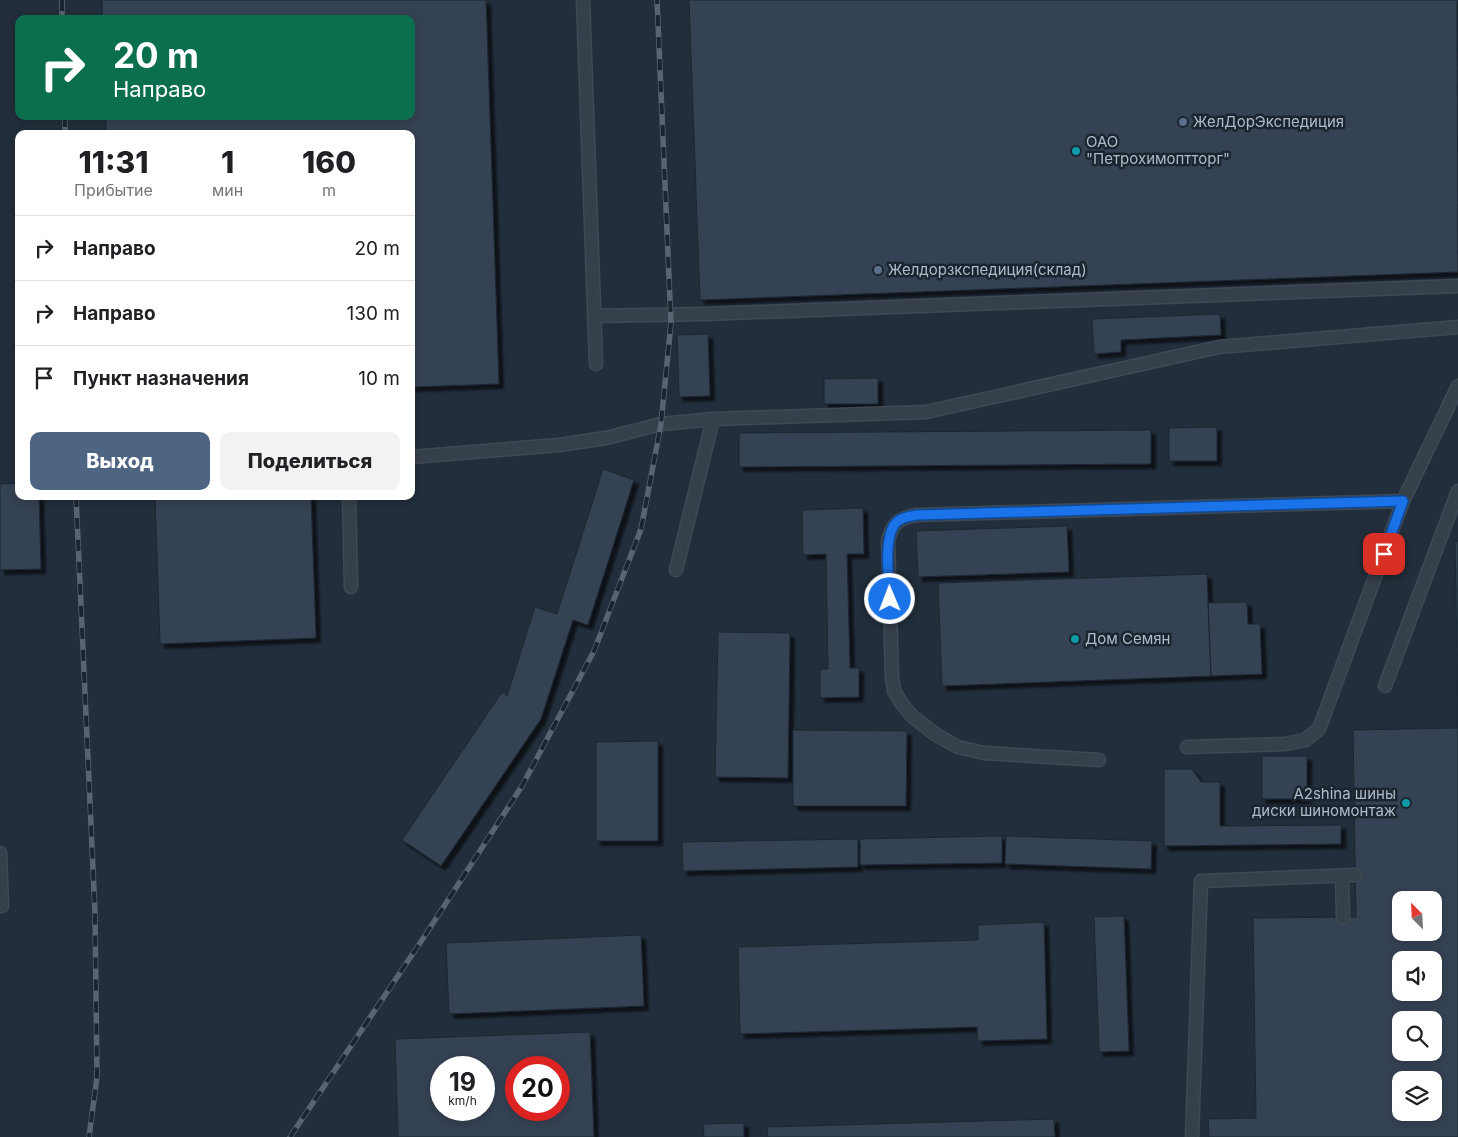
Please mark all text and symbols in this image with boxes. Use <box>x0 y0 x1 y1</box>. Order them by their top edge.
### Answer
text: 20 m <box>113 34 199 76</box>
icon: right <box>30 35 95 100</box>
text: Направо <box>113 76 206 102</box>
place label: ЖелДорЭкспедиция <box>1193 112 1344 131</box>
marker: ЖелДорЭкспедиция <box>1177 116 1189 128</box>
place label: ОАО "Петрохимоптторг" <box>1086 132 1230 168</box>
text: 11:31 <box>78 144 148 180</box>
text: 1 <box>221 144 234 180</box>
text: 160 <box>302 144 356 180</box>
marker: ОАО "Петрохимоптторг" <box>1070 145 1082 157</box>
text: Прибытие <box>74 180 153 200</box>
text: мин <box>212 180 243 200</box>
text: m <box>322 180 336 200</box>
icon: right <box>30 234 58 262</box>
text: Направо <box>73 237 156 260</box>
text: 20 m <box>354 237 400 260</box>
place label: Желдорзкспедиция(склад) <box>888 260 1087 279</box>
marker: Желдорзкспедиция(склад) <box>872 264 884 276</box>
icon: right <box>30 299 58 327</box>
text: Направо <box>73 302 156 325</box>
text: 130 m <box>347 302 400 325</box>
icon: arrive <box>30 364 58 392</box>
text: Пункт назначения <box>73 367 249 390</box>
text: 10 m <box>358 367 400 390</box>
button: Выход <box>30 432 210 490</box>
button: Поделиться <box>220 432 400 490</box>
pin <box>1363 533 1405 575</box>
icon: arrive <box>1370 540 1398 568</box>
position arrow <box>863 572 915 624</box>
place label: Дом Семян <box>1085 629 1171 648</box>
marker: Дом Семян <box>1069 633 1081 645</box>
place label: A2shina шины диски шиномонтаж <box>1252 784 1396 820</box>
marker: A2shina шины диски шиномонтаж <box>1400 797 1412 809</box>
north arrow <box>1392 891 1442 941</box>
map controls <box>1392 891 1442 1121</box>
button: sound <box>1392 951 1442 1001</box>
button: search <box>1392 1011 1442 1061</box>
speed limit sign: 20 <box>505 1056 570 1121</box>
text: 19 <box>449 1067 476 1097</box>
button: layers <box>1392 1071 1442 1121</box>
text: km/h <box>448 1093 477 1108</box>

